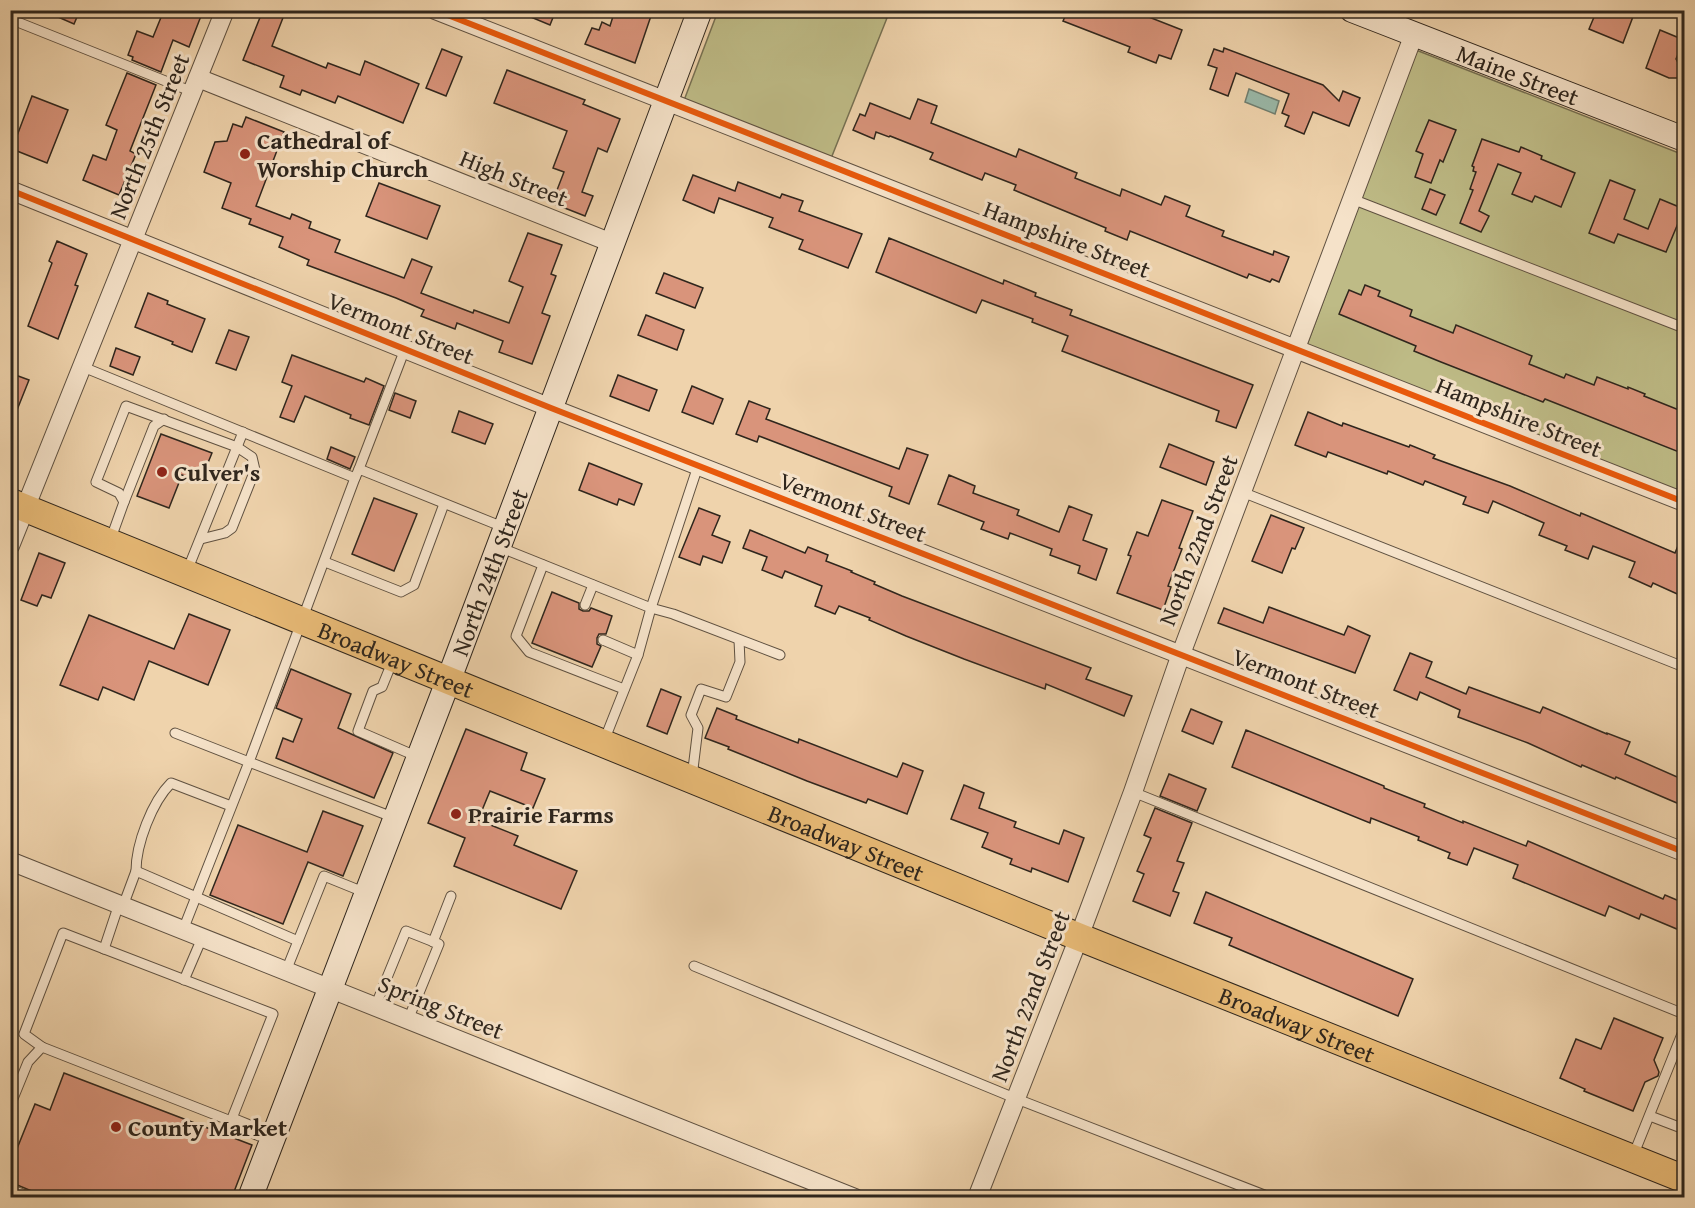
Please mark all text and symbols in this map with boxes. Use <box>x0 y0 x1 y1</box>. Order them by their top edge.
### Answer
street label: Maine Street <box>1452 35 1585 114</box>
street label: North 25th Street <box>100 47 198 224</box>
place label: Cathedral of Worship Church <box>257 123 428 186</box>
street label: High Street <box>455 140 574 216</box>
marker: Cathedral of Worship Church <box>238 147 252 161</box>
street label: Hampshire Street <box>978 191 1156 287</box>
street label: Vermont Street <box>322 283 480 374</box>
street label: Hampshire Street <box>1431 368 1608 466</box>
street label: North 22nd Street <box>1149 449 1247 631</box>
place label: Culver's <box>174 455 260 490</box>
street label: Vermont Street <box>774 463 932 551</box>
marker: Culver's <box>155 465 169 479</box>
street label: North 24th Street <box>442 483 537 661</box>
street label: Broadway Street <box>313 612 480 707</box>
street label: Vermont Street <box>1227 639 1385 727</box>
street label: Broadway Street <box>763 795 930 890</box>
place label: Prairie Farms <box>468 797 614 832</box>
marker: Prairie Farms <box>449 807 463 821</box>
street label: North 22nd Street <box>981 905 1079 1087</box>
street label: Spring Street <box>373 966 510 1048</box>
street label: Broadway Street <box>1214 977 1381 1071</box>
place label: County Market <box>128 1110 287 1145</box>
marker: County Market <box>109 1120 123 1134</box>

